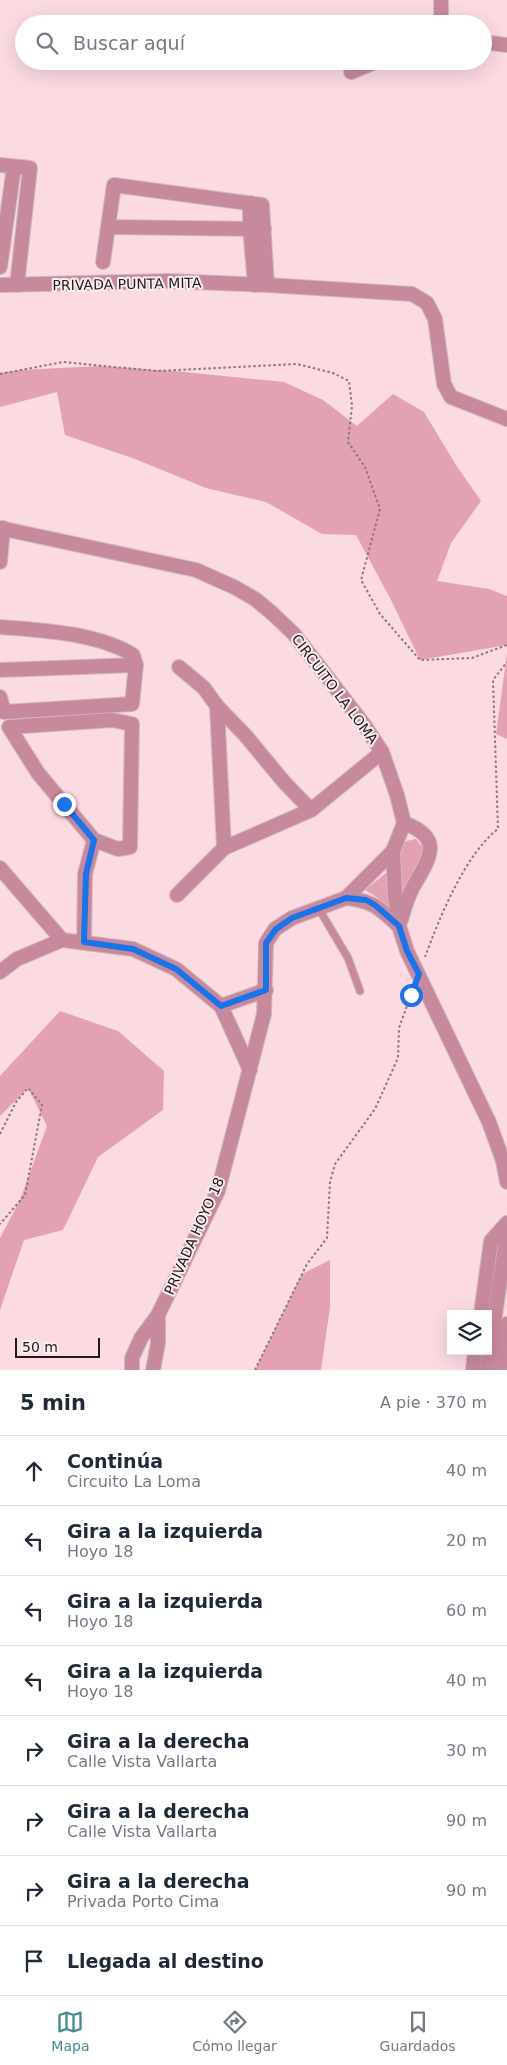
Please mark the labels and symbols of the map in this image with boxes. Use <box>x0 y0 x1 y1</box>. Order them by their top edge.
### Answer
street label: PRIVADA PUNTA MITA <box>52 275 202 293</box>
street label: CIRCUITO LA LOMA <box>289 631 382 747</box>
route end <box>53 793 76 816</box>
route start <box>400 984 423 1007</box>
street label: PRIVADA HOYO 18 <box>161 1175 227 1297</box>
scale bar <box>15 1335 100 1358</box>

